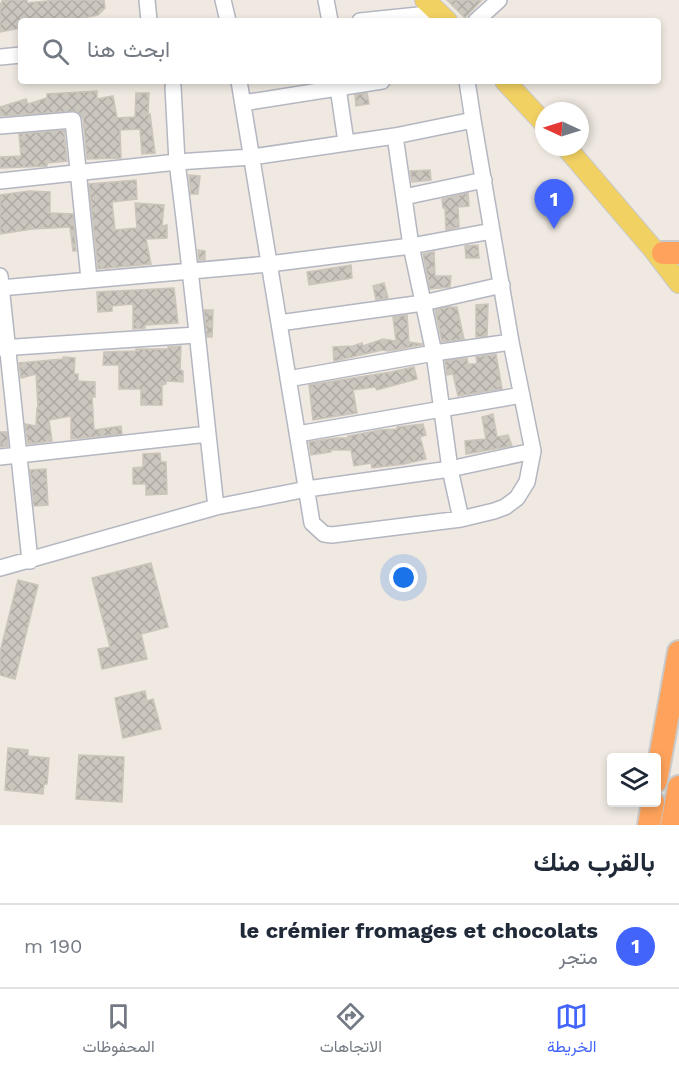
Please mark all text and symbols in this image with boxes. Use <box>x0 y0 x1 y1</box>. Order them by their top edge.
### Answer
search box <box>18 18 661 84</box>
icon: search <box>39 35 72 68</box>
text: ابحث هنا <box>87 37 170 62</box>
north arrow <box>535 102 589 156</box>
pin: 1 <box>534 180 574 229</box>
your location <box>389 563 418 592</box>
map controls <box>607 753 661 807</box>
button: layers <box>607 753 661 807</box>
text: بالقرب منك <box>533 847 655 877</box>
text: le crémier fromages et chocolats <box>239 918 598 943</box>
text: 190 m <box>24 934 82 958</box>
text: 1 <box>631 934 640 958</box>
text: متجر <box>559 945 598 969</box>
tab: المحفوظات <box>83 1000 155 1061</box>
tab: الاتجاهات <box>320 1000 382 1061</box>
tab: الخريطة <box>547 1000 596 1061</box>

